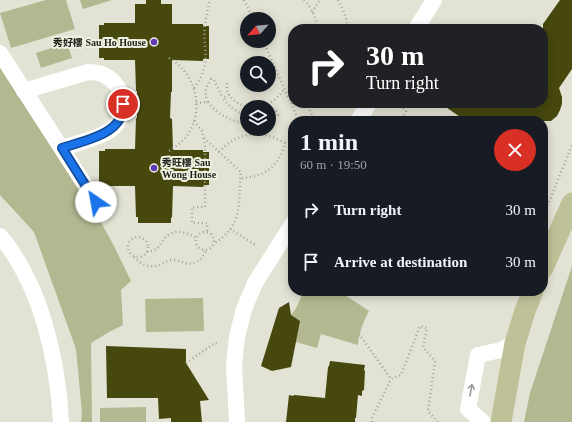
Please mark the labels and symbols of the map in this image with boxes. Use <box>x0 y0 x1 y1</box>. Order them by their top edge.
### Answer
north arrow <box>240 12 276 48</box>
place label: 秀好樓 Sau Ho House <box>53 37 147 48</box>
marker: 秀好樓 Sau Ho House <box>149 37 159 47</box>
pin <box>106 87 140 121</box>
place label: 秀旺樓 Sau Wong House <box>162 157 217 180</box>
marker: 秀旺樓 Sau Wong House <box>149 163 159 173</box>
position arrow <box>75 181 117 223</box>
one-way arrow <box>468 384 476 397</box>

